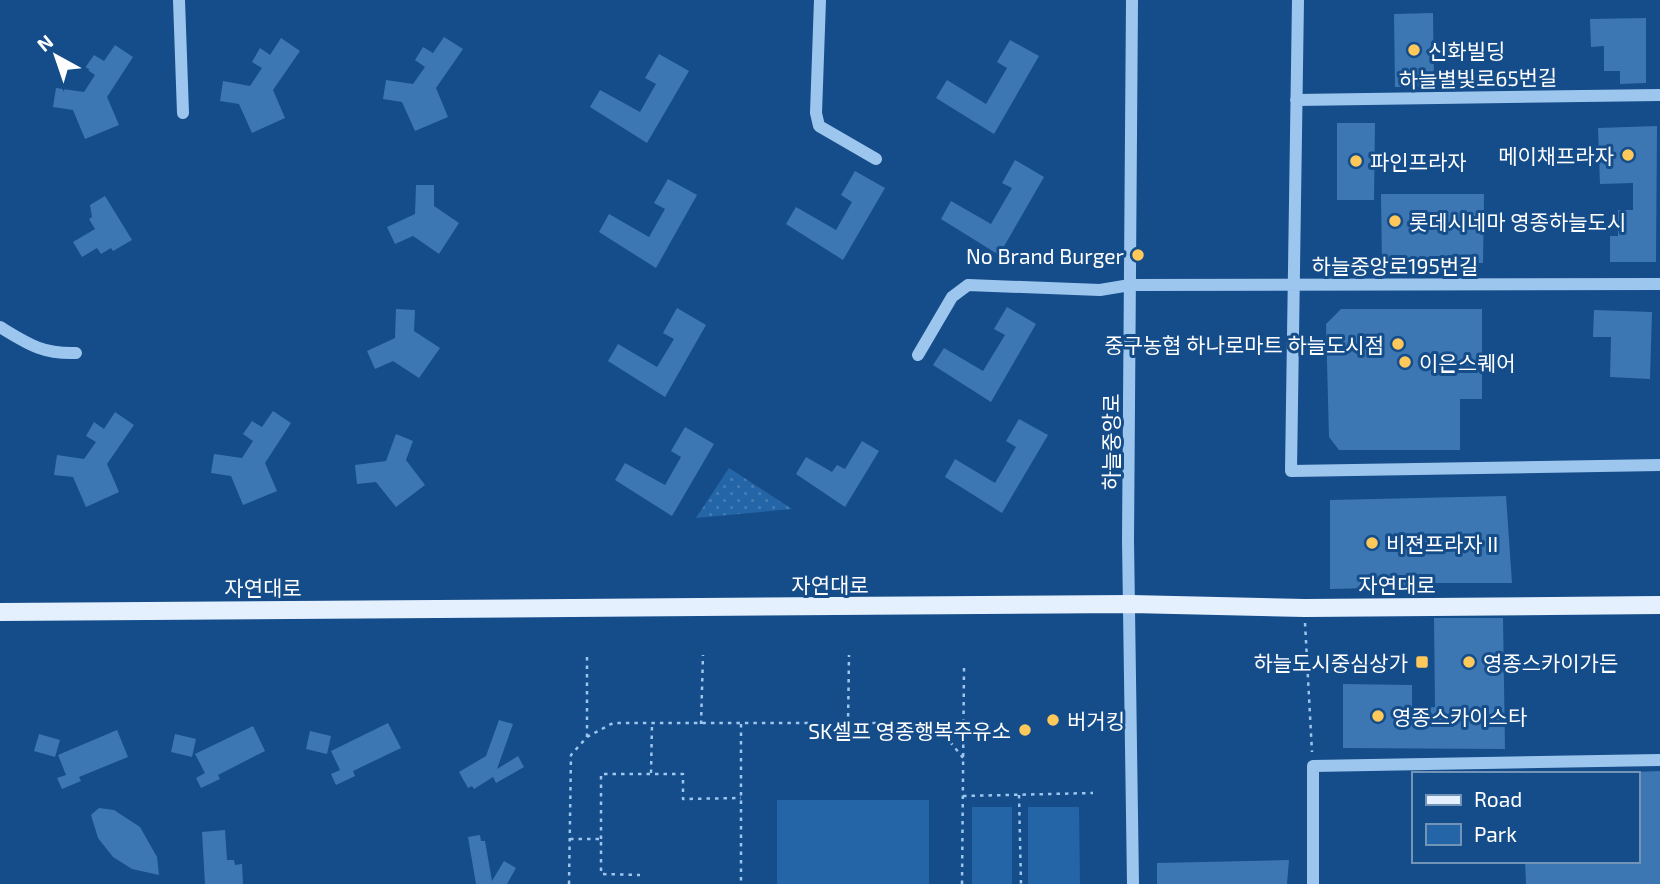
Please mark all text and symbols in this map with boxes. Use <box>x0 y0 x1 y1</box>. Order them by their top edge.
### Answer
north arrow <box>21 21 91 91</box>
text: N <box>32 29 57 56</box>
place label: 신화빌딩 <box>1428 38 1505 63</box>
marker: 신화빌딩 <box>1406 42 1422 58</box>
street label: 하늘별빛로65번길 <box>1399 64 1557 92</box>
place label: 메이채프라자 <box>1498 143 1614 168</box>
marker: 메이채프라자 <box>1620 147 1636 163</box>
place label: 파인프라자 <box>1370 149 1467 174</box>
marker: 파인프라자 <box>1348 153 1364 169</box>
place label: 롯데시네마 영종하늘도시 <box>1409 209 1626 234</box>
marker: 롯데시네마 영종하늘도시 <box>1387 213 1403 229</box>
place label: No Brand Burger <box>966 243 1125 268</box>
marker: No Brand Burger <box>1130 247 1146 263</box>
street label: 하늘중앙로195번길 <box>1312 253 1478 278</box>
place label: 중구농협 하나로마트 하늘도시점 <box>1104 332 1384 357</box>
marker: 중구농협 하나로마트 하늘도시점 <box>1390 336 1406 352</box>
place label: 이은스퀘어 <box>1419 350 1516 375</box>
marker: 이은스퀘어 <box>1397 354 1413 370</box>
street label: 하늘중앙로 <box>1098 394 1123 490</box>
place label: 비젼프라자 II <box>1386 531 1498 556</box>
marker: 비젼프라자 II <box>1364 535 1380 551</box>
street label: 자연대로 <box>791 572 869 597</box>
street label: 자연대로 <box>1358 572 1436 597</box>
street label: 자연대로 <box>224 575 302 600</box>
place label: 하늘도시중심상가 <box>1253 650 1408 675</box>
place label: 영종스카이가든 <box>1483 650 1618 675</box>
marker: 하늘도시중심상가 <box>1414 654 1430 670</box>
marker: 영종스카이가든 <box>1461 654 1477 670</box>
place label: 영종스카이스타 <box>1392 704 1527 729</box>
place label: 버거킹 <box>1067 708 1125 733</box>
marker: 영종스카이스타 <box>1370 708 1386 724</box>
marker: 버거킹 <box>1045 712 1061 728</box>
place label: SK셀프 영종행복주유소 <box>808 718 1011 743</box>
marker: SK셀프 영종행복주유소 <box>1017 722 1033 738</box>
legend <box>1412 772 1639 863</box>
text: Road <box>1474 786 1522 811</box>
text: Park <box>1474 821 1517 846</box>

